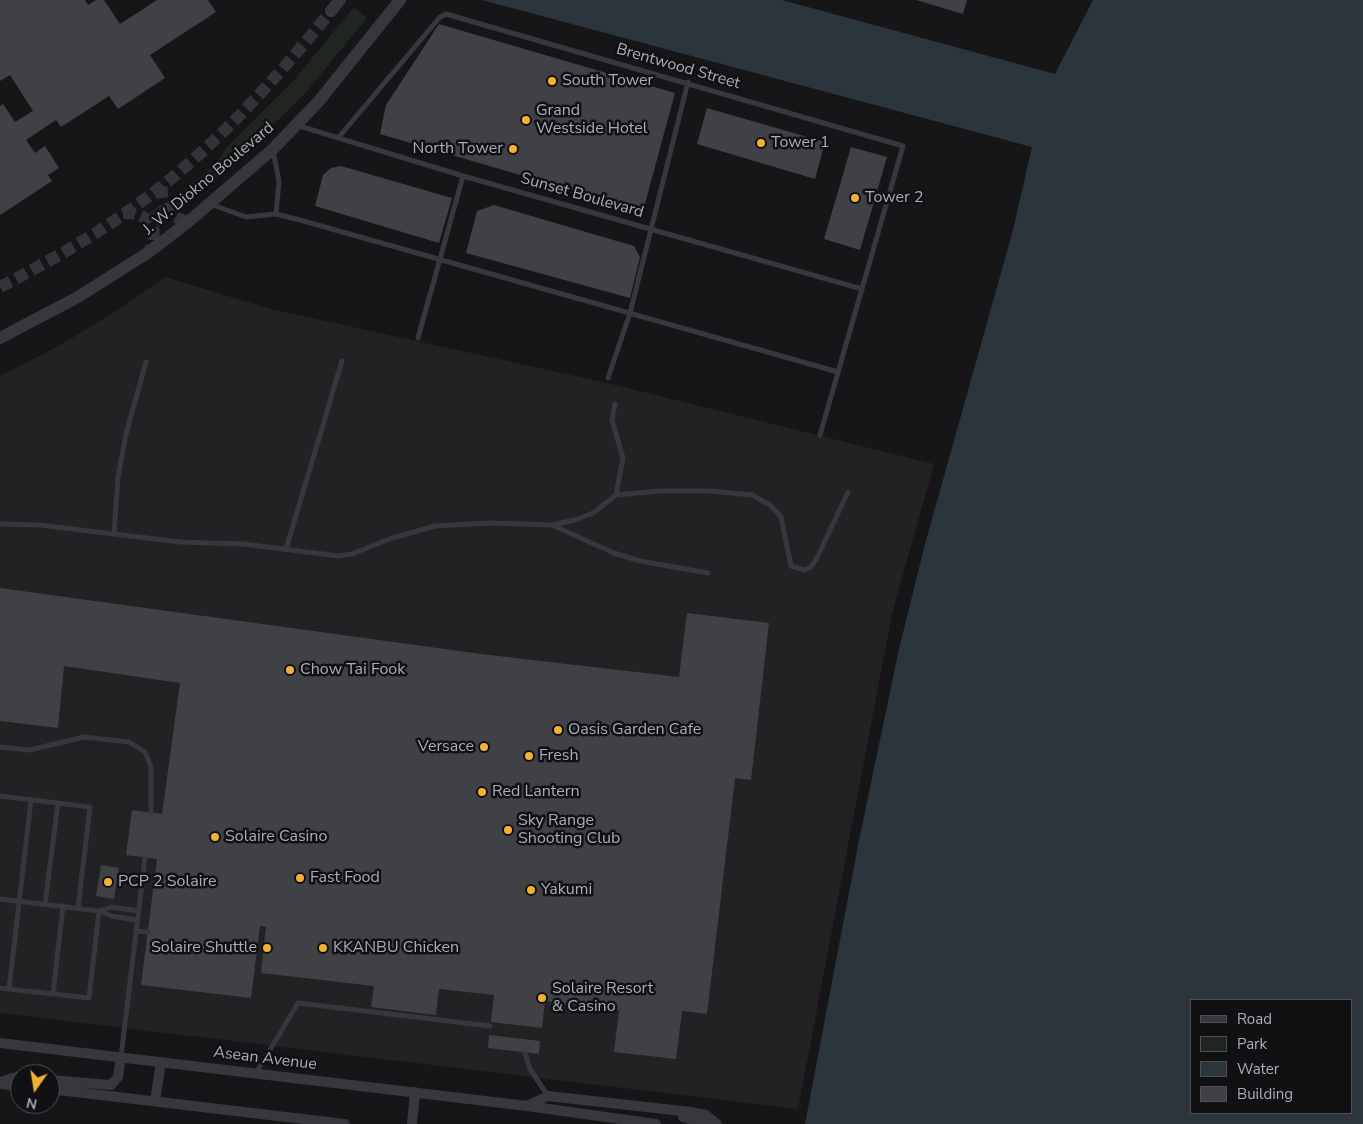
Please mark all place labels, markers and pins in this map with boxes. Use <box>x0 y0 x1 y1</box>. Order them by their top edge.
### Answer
place label: South Tower <box>562 71 653 91</box>
marker: South Tower <box>546 75 558 87</box>
place label: Grand Westside Hotel <box>536 101 648 139</box>
marker: Grand Westside Hotel <box>520 114 532 126</box>
place label: Tower 1 <box>771 133 829 153</box>
marker: Tower 1 <box>755 137 767 149</box>
place label: North Tower <box>413 139 503 159</box>
marker: North Tower <box>507 143 519 155</box>
place label: Tower 2 <box>865 188 923 208</box>
marker: Tower 2 <box>849 192 861 204</box>
place label: Chow Tai Fook <box>300 660 405 680</box>
marker: Chow Tai Fook <box>284 664 296 676</box>
place label: Oasis Garden Cafe <box>568 720 701 740</box>
marker: Oasis Garden Cafe <box>552 724 564 736</box>
place label: Versace <box>418 737 474 757</box>
marker: Versace <box>478 741 490 753</box>
place label: Fresh <box>539 746 579 766</box>
marker: Fresh <box>523 750 535 762</box>
place label: Red Lantern <box>492 782 580 802</box>
marker: Red Lantern <box>476 786 488 798</box>
place label: Sky Range Shooting Club <box>518 811 620 849</box>
marker: Sky Range Shooting Club <box>502 824 514 836</box>
place label: Solaire Casino <box>225 827 327 847</box>
marker: Solaire Casino <box>209 831 221 843</box>
place label: Fast Food <box>310 868 380 888</box>
place label: PCP 2 Solaire <box>118 872 217 892</box>
marker: Fast Food <box>294 872 306 884</box>
marker: PCP 2 Solaire <box>102 876 114 888</box>
place label: Yakumi <box>541 880 592 900</box>
marker: Yakumi <box>525 884 537 896</box>
place label: Solaire Shuttle <box>151 938 257 958</box>
place label: KKANBU Chicken <box>333 938 459 958</box>
marker: Solaire Shuttle <box>261 942 273 954</box>
marker: KKANBU Chicken <box>317 942 329 954</box>
place label: Solaire Resort & Casino <box>552 979 653 1017</box>
marker: Solaire Resort & Casino <box>536 992 548 1004</box>

